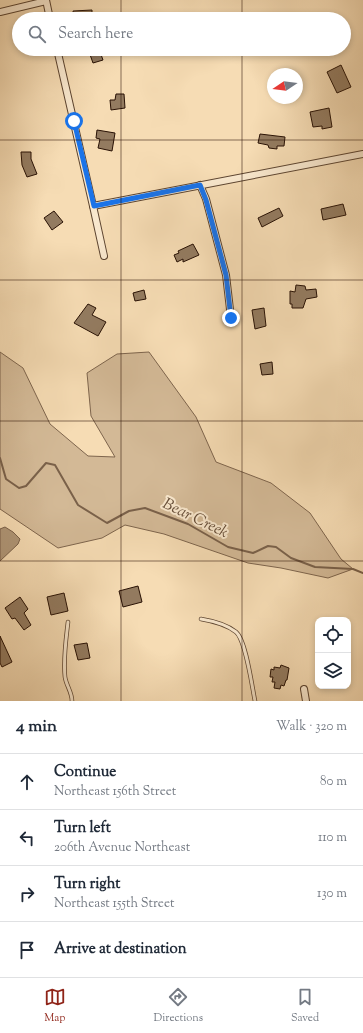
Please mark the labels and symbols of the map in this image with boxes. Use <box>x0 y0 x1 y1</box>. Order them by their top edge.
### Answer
north arrow <box>267 68 303 104</box>
route start <box>65 112 83 130</box>
route end <box>222 309 240 327</box>
water label: Bear Creek <box>158 493 232 545</box>

